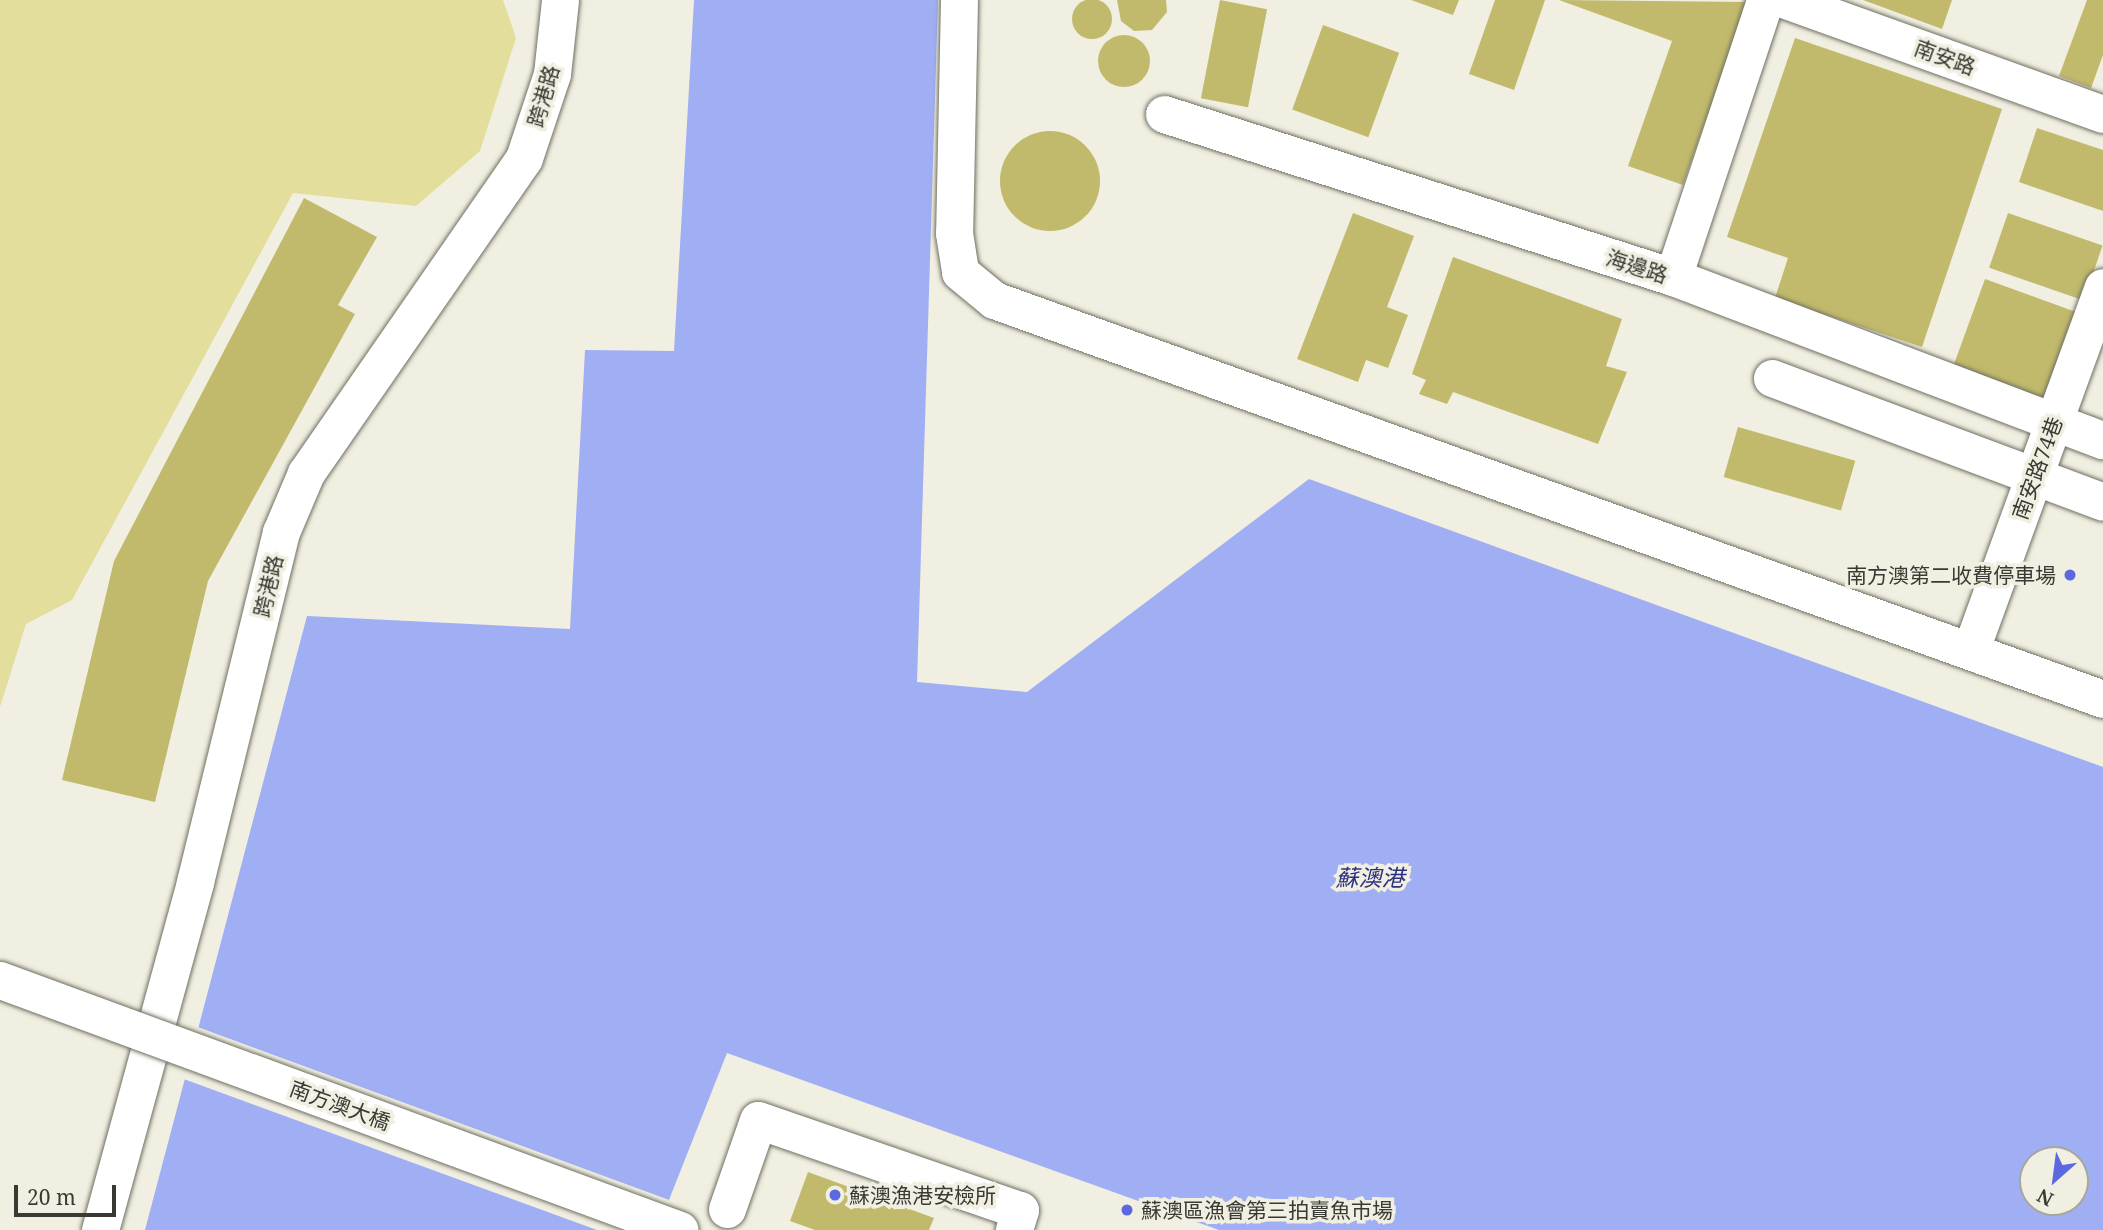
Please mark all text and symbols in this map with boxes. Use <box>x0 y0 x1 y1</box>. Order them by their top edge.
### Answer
street label: 南安路 <box>1911 34 1979 80</box>
street label: 跨港路 <box>522 62 564 130</box>
street label: 海邊路 <box>1603 244 1671 288</box>
street label: 南安路74巷 <box>2007 413 2067 523</box>
street label: 跨港路 <box>249 552 287 620</box>
place label: 南方澳第二收費停車場 <box>1846 562 2056 588</box>
marker: 南方澳第二收費停車場 <box>2062 567 2078 583</box>
water label: 蘇澳港 <box>1336 863 1404 891</box>
street label: 南方澳大橋 <box>286 1075 394 1135</box>
north arrow <box>2019 1146 2089 1216</box>
scale bar <box>18 1170 119 1214</box>
place label: 蘇澳漁港安檢所 <box>849 1182 996 1208</box>
text: 20 m <box>27 1183 76 1211</box>
text: N <box>2032 1183 2058 1213</box>
marker: 蘇澳漁港安檢所 <box>827 1187 843 1203</box>
place label: 蘇澳區漁會第三拍賣魚市場 <box>1141 1197 1393 1223</box>
marker: 蘇澳區漁會第三拍賣魚市場 <box>1119 1202 1135 1218</box>

